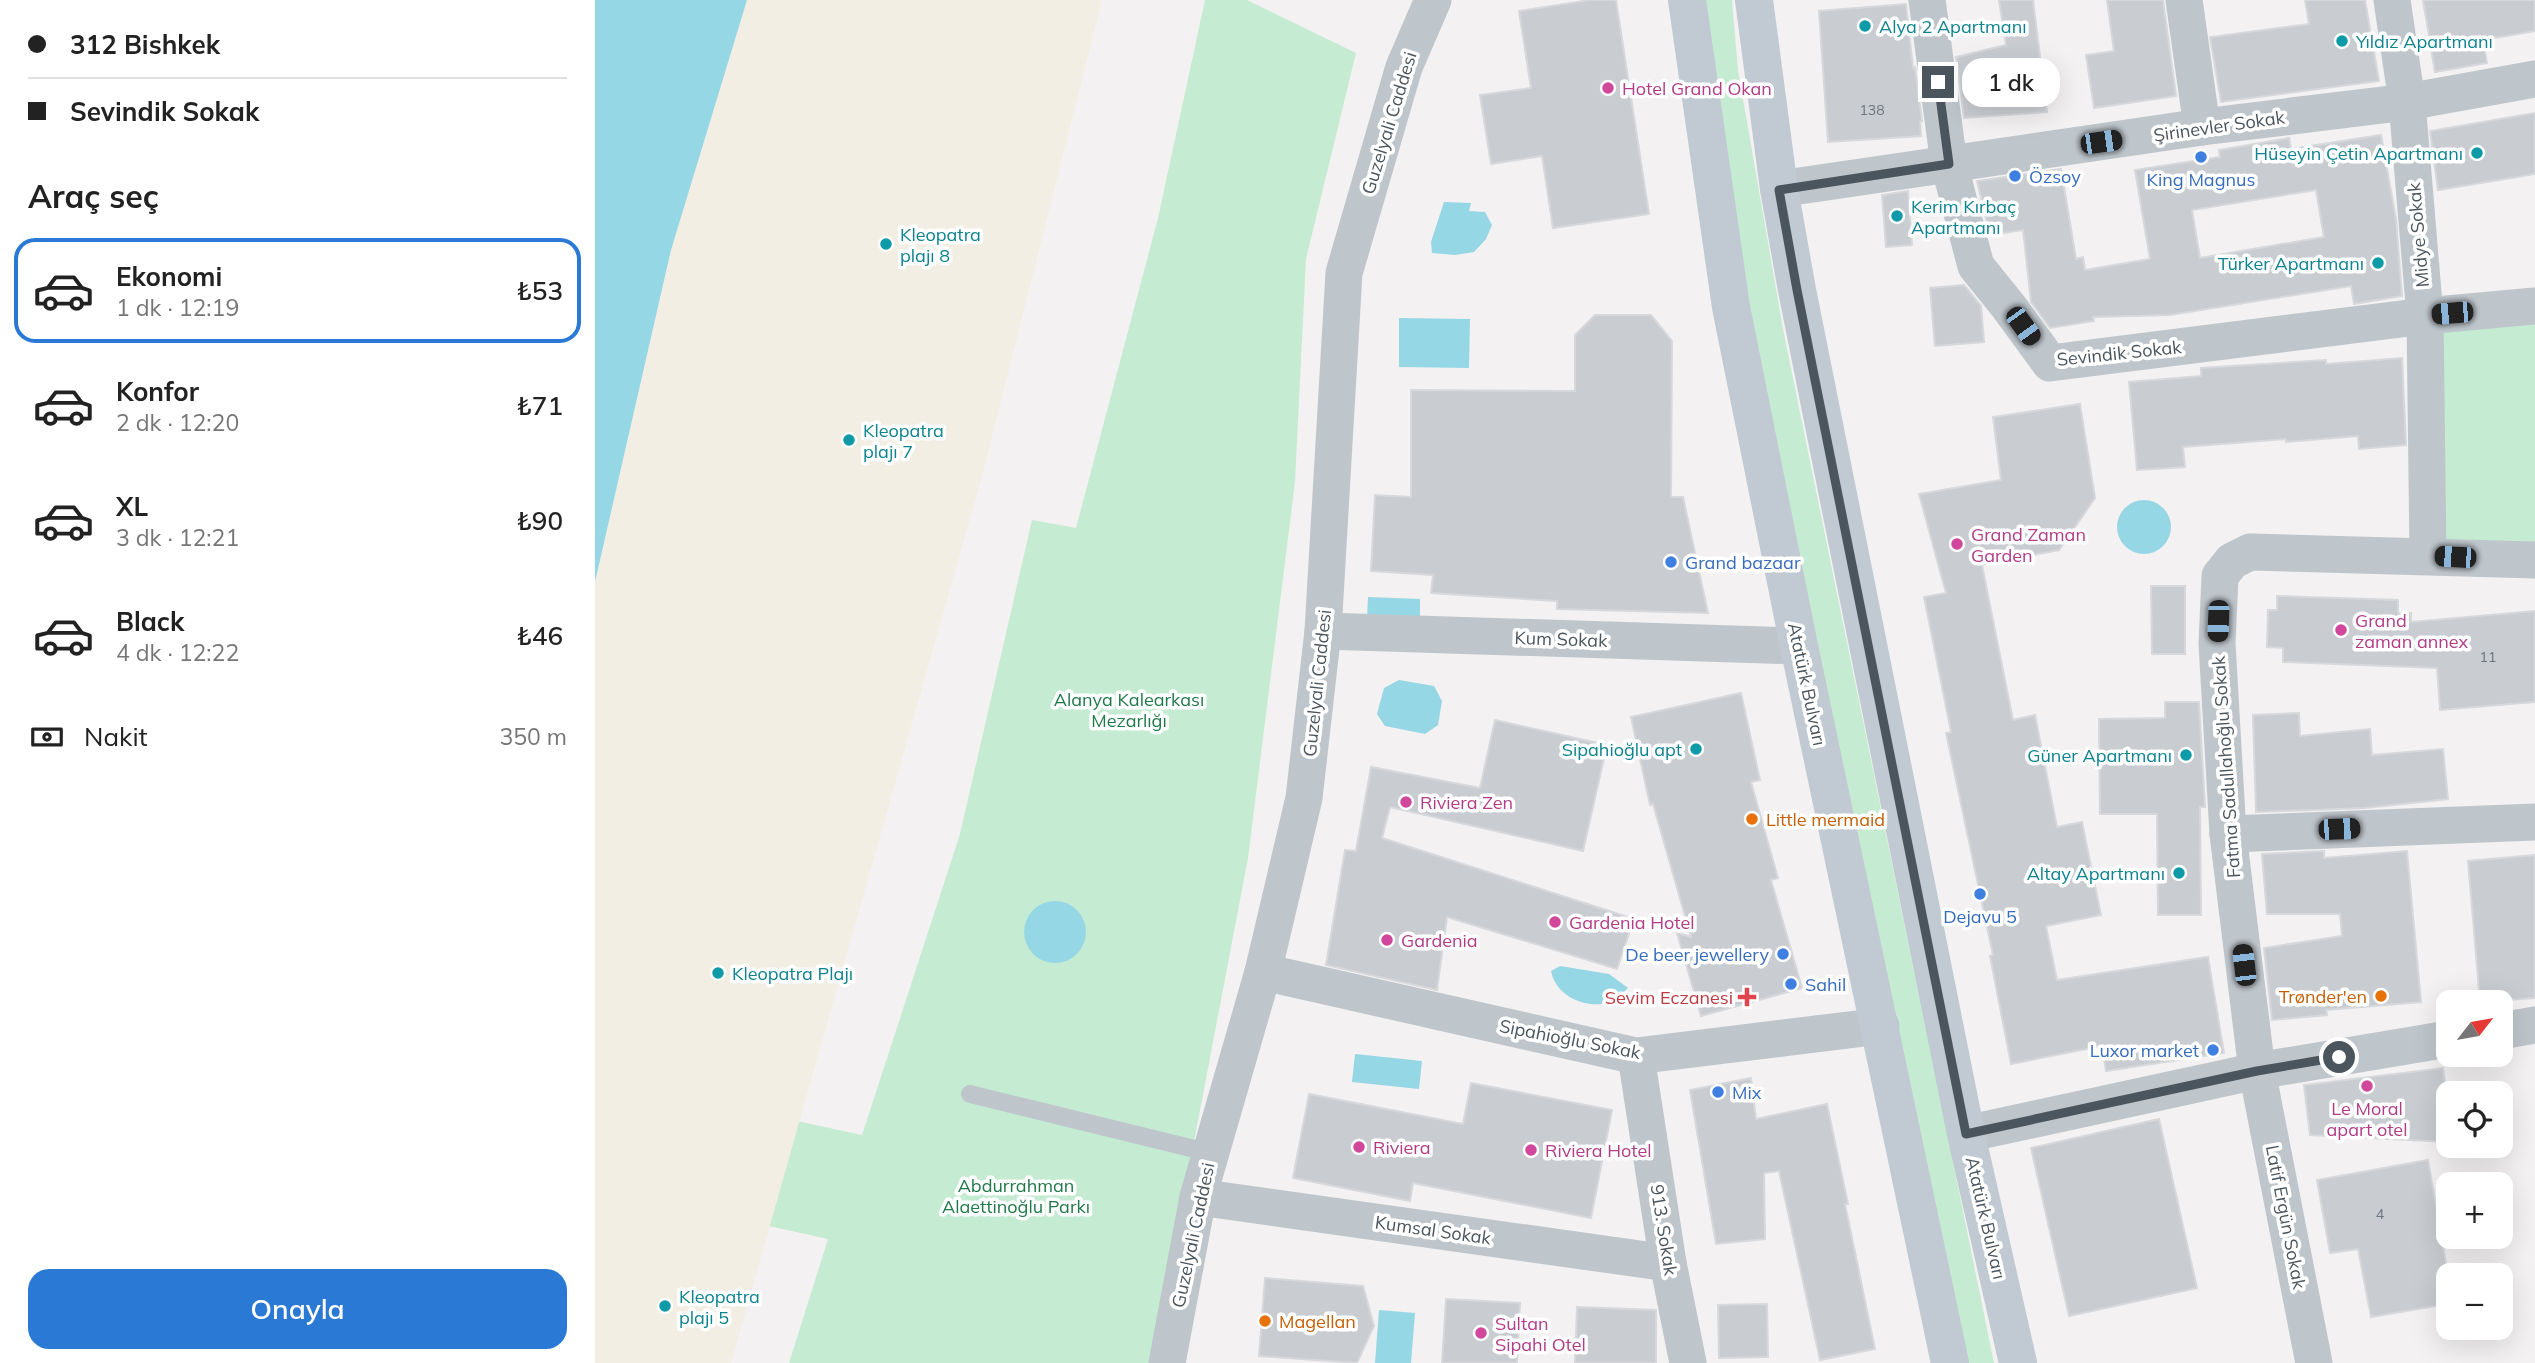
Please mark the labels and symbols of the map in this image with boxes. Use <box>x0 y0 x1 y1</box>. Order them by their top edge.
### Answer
place label: Alya 2 Apartmanı <box>1879 15 2026 38</box>
marker: Alya 2 Apartmanı <box>1857 18 1873 34</box>
place label: Yıldız Apartmanı <box>2355 30 2493 53</box>
marker: Yıldız Apartmanı <box>2334 33 2350 49</box>
street label: Guzelyali Caddesi <box>1356 49 1422 197</box>
callout: 1 dk <box>1963 57 2061 106</box>
route end <box>1922 66 1954 98</box>
place label: Hotel Grand Okan <box>1622 77 1772 100</box>
marker: Hotel Grand Okan <box>1600 80 1616 96</box>
house number: 138 <box>1859 101 1885 119</box>
street label: Şirinevler Sokak <box>2152 105 2287 147</box>
car <box>2079 129 2124 155</box>
place label: Hüseyin Çetin Apartmanı <box>2254 142 2463 165</box>
marker: Hüseyin Çetin Apartmanı <box>2469 145 2485 161</box>
marker: King Magnus <box>2193 149 2209 165</box>
place label: Özsoy <box>2029 165 2081 188</box>
marker: Özsoy <box>2007 168 2023 184</box>
place label: King Magnus <box>2147 168 2255 191</box>
street label: Midye Sokak <box>2402 181 2434 288</box>
place label: Kerim Kırbaç Apartmanı <box>1911 195 2016 239</box>
marker: Kerim Kırbaç Apartmanı <box>1889 208 1905 224</box>
place label: Kleopatra plajı 8 <box>900 223 981 267</box>
marker: Kleopatra plajı 8 <box>878 236 894 252</box>
place label: Türker Apartmanı <box>2218 252 2364 275</box>
marker: Türker Apartmanı <box>2370 255 2386 271</box>
car <box>2431 301 2474 325</box>
car <box>2003 303 2044 349</box>
street label: Sevindik Sokak <box>2055 335 2183 371</box>
place label: Kleopatra plajı 7 <box>863 419 944 463</box>
marker: Kleopatra plajı 7 <box>841 432 857 448</box>
place label: Grand Zaman Garden <box>1971 523 2086 567</box>
marker: Grand Zaman Garden <box>1949 536 1965 552</box>
car <box>2434 545 2477 569</box>
place label: Grand bazaar <box>1685 551 1801 574</box>
marker: Grand bazaar <box>1663 554 1679 570</box>
car <box>2207 600 2230 642</box>
street label: Guzelyali Caddesi <box>1298 608 1336 758</box>
place label: Grand zaman annex <box>2355 609 2469 653</box>
street label: Atatürk Bulvarı <box>1783 620 1831 748</box>
marker: Grand zaman annex <box>2333 622 2349 638</box>
street label: Kum Sokak <box>1514 626 1609 652</box>
house number: 11 <box>2480 648 2496 666</box>
street label: Fatma Sadullahoğlu Sokak <box>2207 654 2245 879</box>
park label: Alanya Kalearkası Mezarlığı <box>1054 688 1204 732</box>
place label: Sipahioğlu apt <box>1562 738 1682 761</box>
marker: Sipahioğlu apt <box>1688 741 1704 757</box>
place label: Güner Apartmanı <box>2027 744 2172 767</box>
marker: Güner Apartmanı <box>2178 747 2194 763</box>
place label: Riviera Zen <box>1420 791 1513 814</box>
marker: Riviera Zen <box>1398 794 1414 810</box>
place label: Little mermaid <box>1766 808 1885 831</box>
marker: Little mermaid <box>1744 811 1760 827</box>
car <box>2318 818 2361 840</box>
place label: Altay Apartmanı <box>2027 862 2165 885</box>
marker: Altay Apartmanı <box>2171 865 2187 881</box>
marker: Dejavu 5 <box>1972 886 1988 902</box>
place label: Dejavu 5 <box>1943 905 2017 928</box>
place label: Gardenia Hotel <box>1569 911 1695 934</box>
marker: Gardenia Hotel <box>1547 914 1563 930</box>
place label: Gardenia <box>1401 929 1478 952</box>
marker: Gardenia <box>1379 932 1395 948</box>
place label: De beer jewellery <box>1625 943 1769 966</box>
car <box>2232 943 2257 987</box>
marker: De beer jewellery <box>1775 946 1791 962</box>
place label: Kleopatra Plajı <box>732 962 853 985</box>
marker: Kleopatra Plajı <box>710 965 726 981</box>
place label: Sahil <box>1805 973 1846 996</box>
marker: Sahil <box>1783 976 1799 992</box>
place label: Trønder'en <box>2279 985 2367 1008</box>
place label: Sevim Eczanesi <box>1605 986 1733 1009</box>
marker: Trønder'en <box>2373 988 2389 1004</box>
marker: Sevim Eczanesi <box>1739 989 1755 1005</box>
north arrow <box>2436 990 2513 1068</box>
street label: Sipahioğlu Sokak <box>1498 1014 1643 1064</box>
place label: Luxor market <box>2090 1039 2199 1062</box>
route start <box>2323 1041 2355 1073</box>
marker: Luxor market <box>2205 1042 2221 1058</box>
marker: Le Moral apart otel <box>2359 1078 2375 1094</box>
place label: Mix <box>1732 1081 1762 1104</box>
marker: Mix <box>1710 1084 1726 1100</box>
place label: Le Moral apart otel <box>2327 1097 2407 1141</box>
place label: Riviera <box>1373 1136 1431 1159</box>
marker: Riviera <box>1351 1139 1367 1155</box>
place label: Riviera Hotel <box>1545 1139 1652 1162</box>
marker: Riviera Hotel <box>1523 1142 1539 1158</box>
street label: Latif Ergün Sokak <box>2261 1143 2311 1292</box>
street label: Atatürk Bulvarı <box>1961 1154 2011 1282</box>
street label: Guzelyali Caddesi <box>1166 1160 1220 1310</box>
park label: Abdurrahman Alaettinoğlu Parkı <box>942 1174 1090 1218</box>
street label: 913. Sokak <box>1645 1183 1683 1278</box>
house number: 4 <box>2376 1205 2385 1223</box>
street label: Kumsal Sokak <box>1374 1210 1493 1250</box>
place label: Kleopatra plajı 5 <box>679 1285 760 1329</box>
marker: Kleopatra plajı 5 <box>657 1298 673 1314</box>
place label: Magellan <box>1279 1310 1356 1333</box>
place label: Sultan Sipahi Otel <box>1495 1312 1586 1356</box>
marker: Magellan <box>1257 1313 1273 1329</box>
marker: Sultan Sipahi Otel <box>1473 1325 1489 1341</box>

